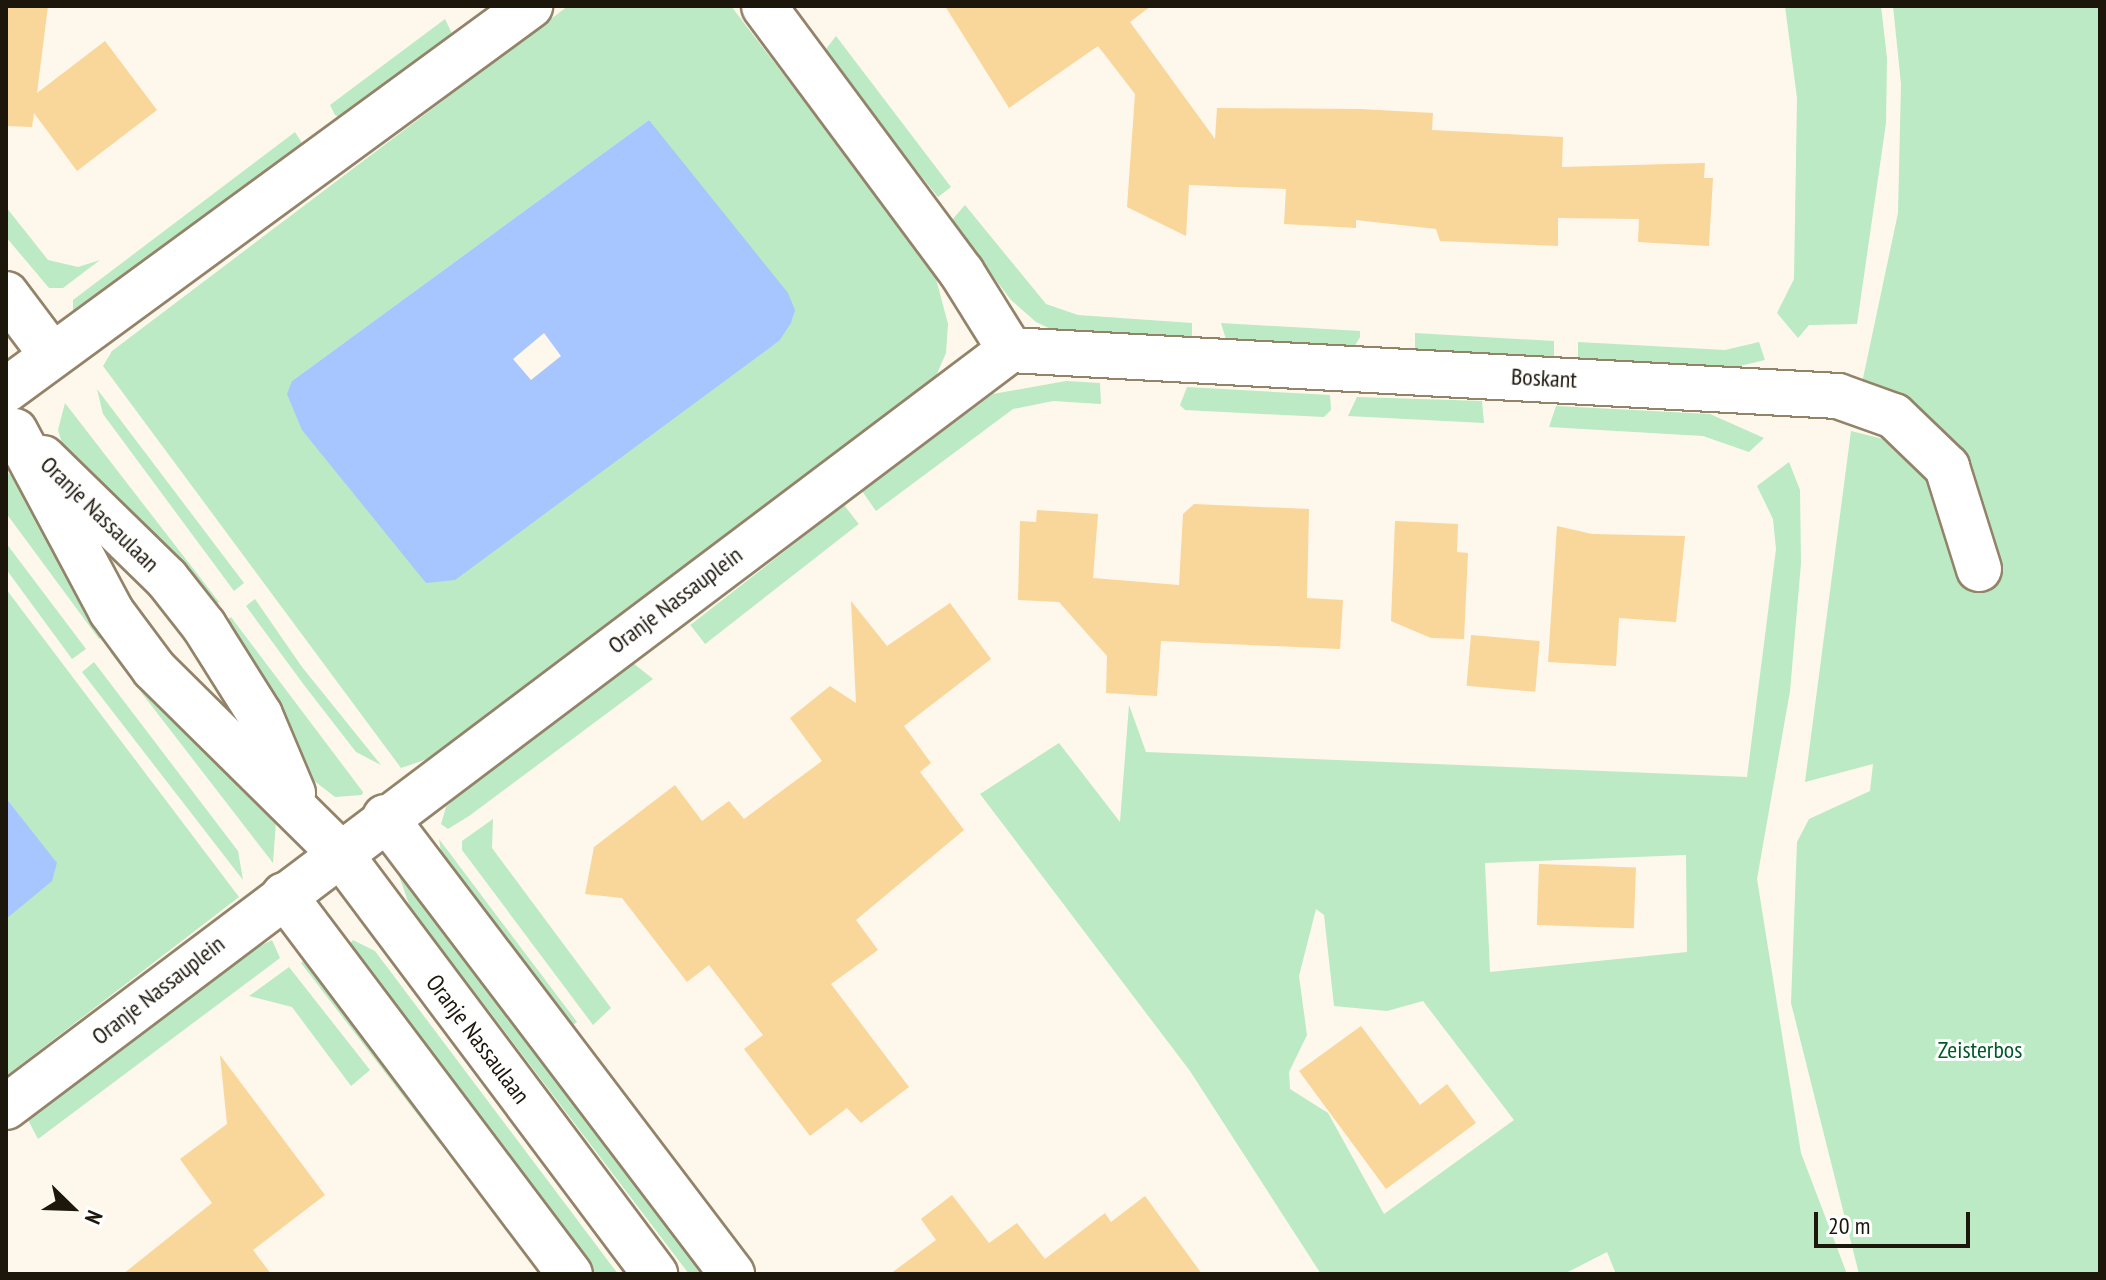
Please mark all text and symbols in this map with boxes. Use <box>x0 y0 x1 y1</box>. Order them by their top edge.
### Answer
street label: Boskant <box>1510 362 1578 394</box>
street label: Oranje Nassaulaan <box>35 450 165 578</box>
street label: Oranje Nassauplein <box>602 540 748 660</box>
street label: Oranje Nassauplein <box>86 929 230 1051</box>
street label: Oranje Nassaulaan <box>420 969 536 1109</box>
park label: Zeisterbos <box>1938 1036 2022 1064</box>
north arrow <box>32 1168 112 1248</box>
scale bar <box>1818 1196 1974 1246</box>
text: N <box>79 1206 109 1228</box>
text: 20 m <box>1828 1210 1870 1241</box>

